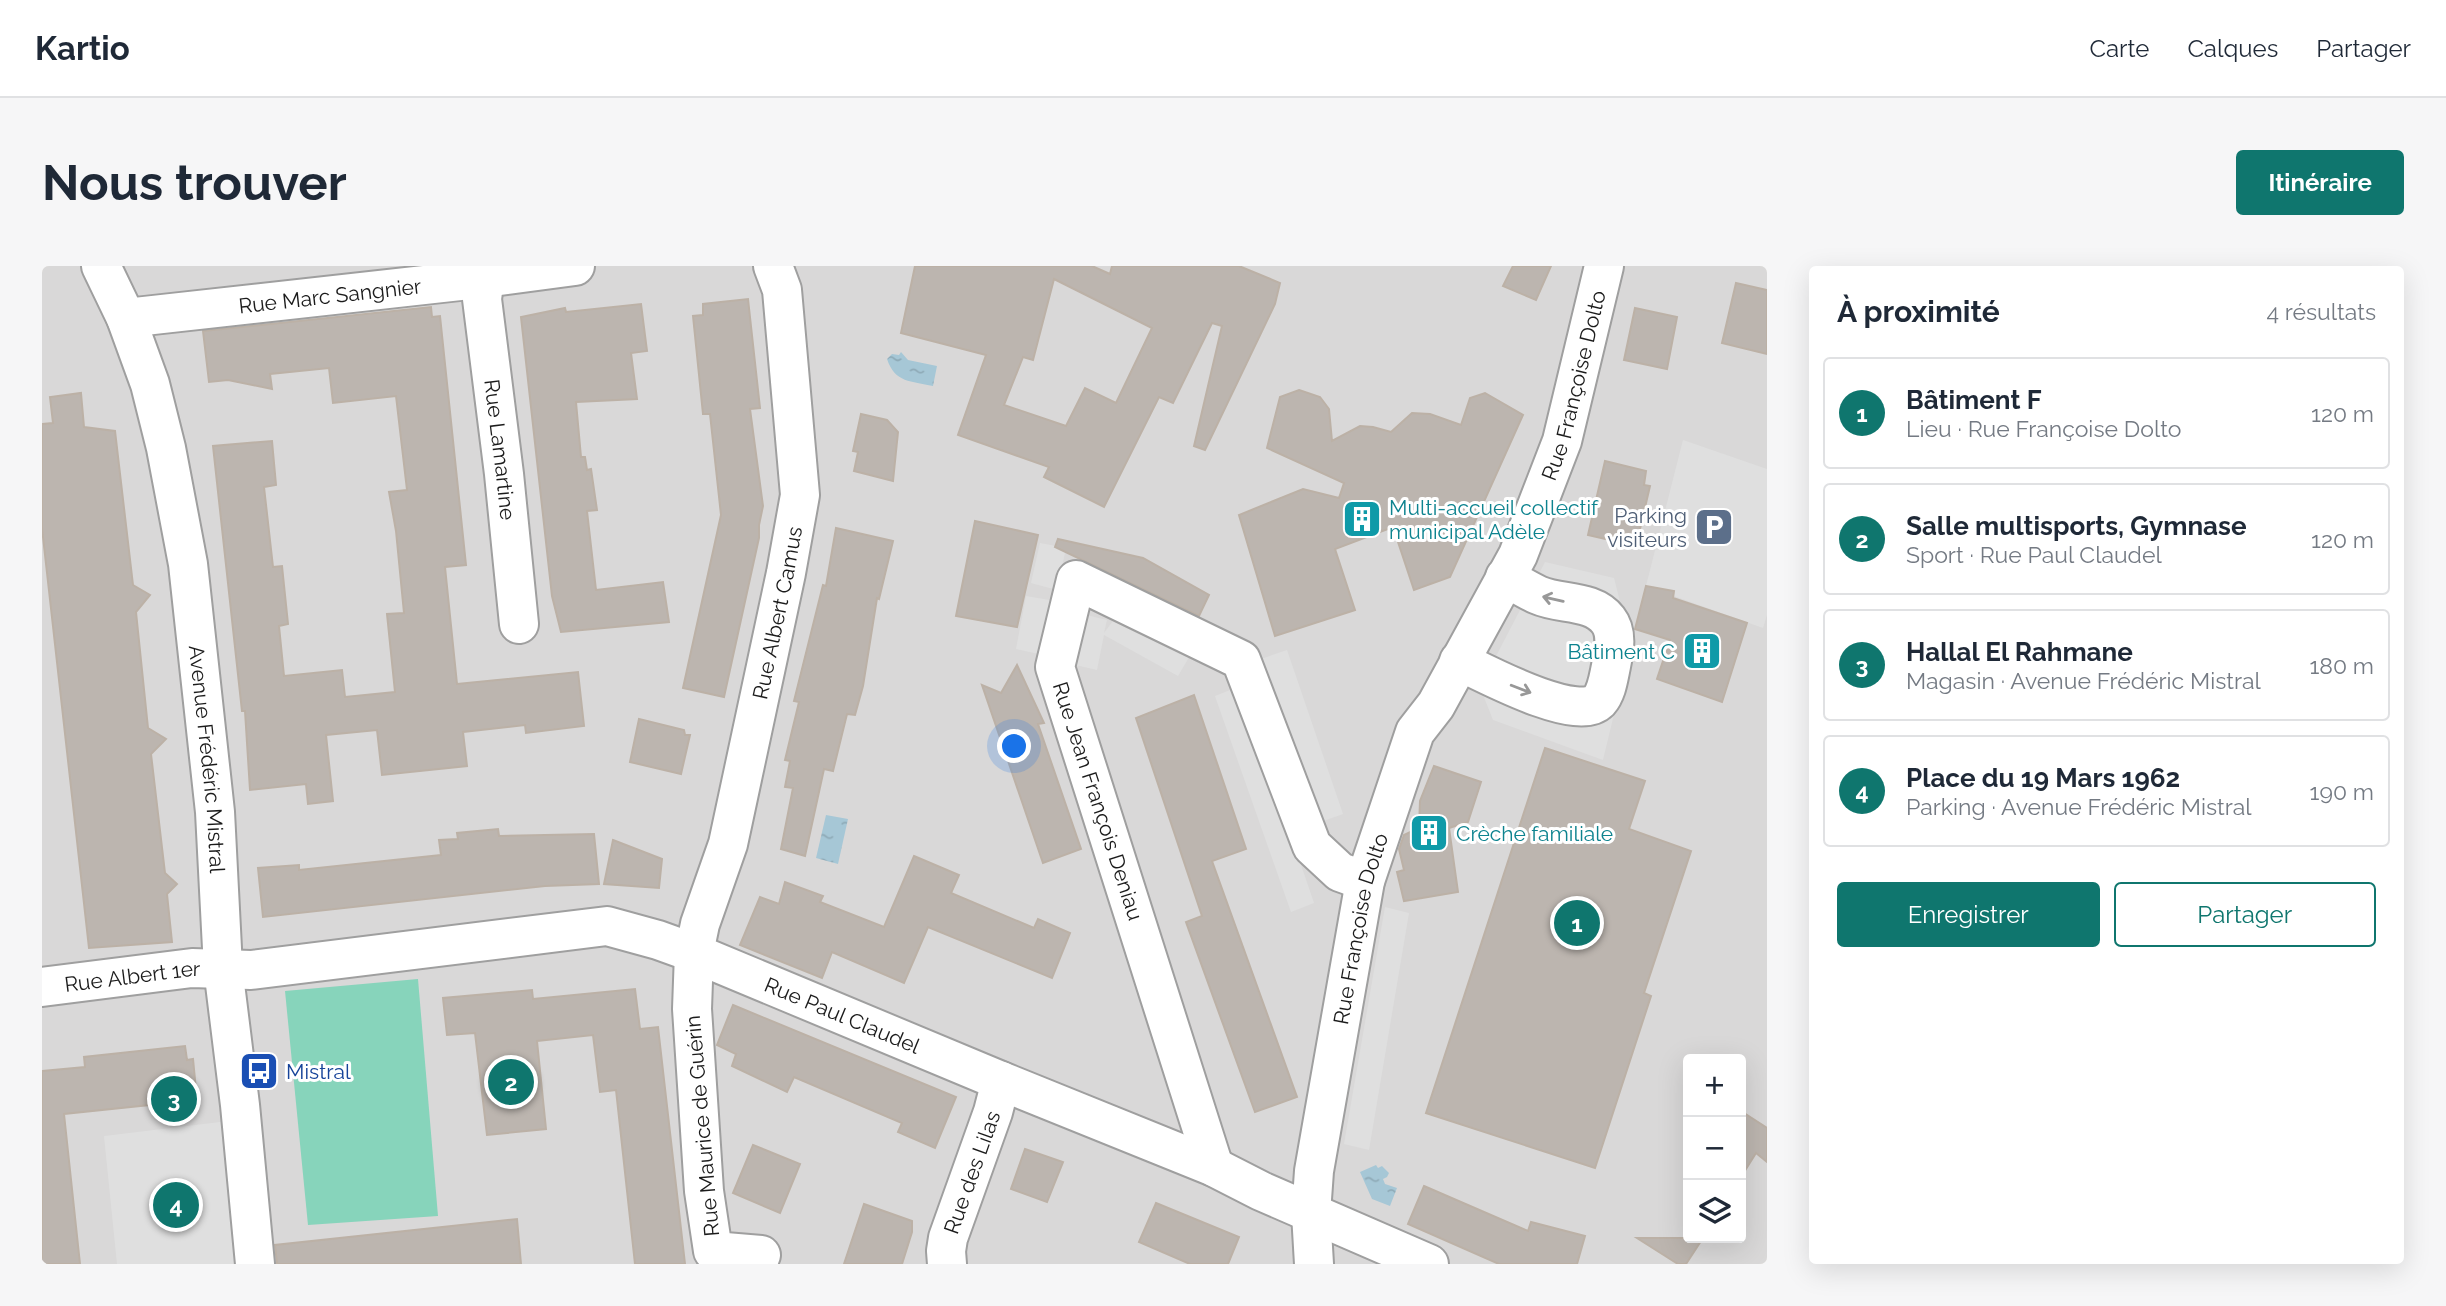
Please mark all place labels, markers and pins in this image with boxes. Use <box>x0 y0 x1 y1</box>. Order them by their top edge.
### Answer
place label: Multi-accueil collectif municipal Adèle <box>1389 495 1599 544</box>
building icon: Multi-accueil collectif municipal Adèle <box>1341 498 1383 540</box>
place label: Parking visiteurs <box>1607 503 1687 552</box>
parking icon: Parking visiteurs <box>1693 506 1735 548</box>
building icon: Bâtiment C <box>1681 630 1723 672</box>
place label: Bâtiment C <box>1567 639 1675 664</box>
building icon: Crèche familiale <box>1408 812 1450 854</box>
place label: Crèche familiale <box>1456 821 1613 846</box>
pin: 1 <box>1554 897 1600 949</box>
bus stop icon: Mistral <box>238 1050 280 1092</box>
pin: 2 <box>488 1056 534 1108</box>
place label: Mistral <box>286 1059 351 1084</box>
pin: 3 <box>151 1073 197 1125</box>
pin: 4 <box>153 1179 199 1231</box>

